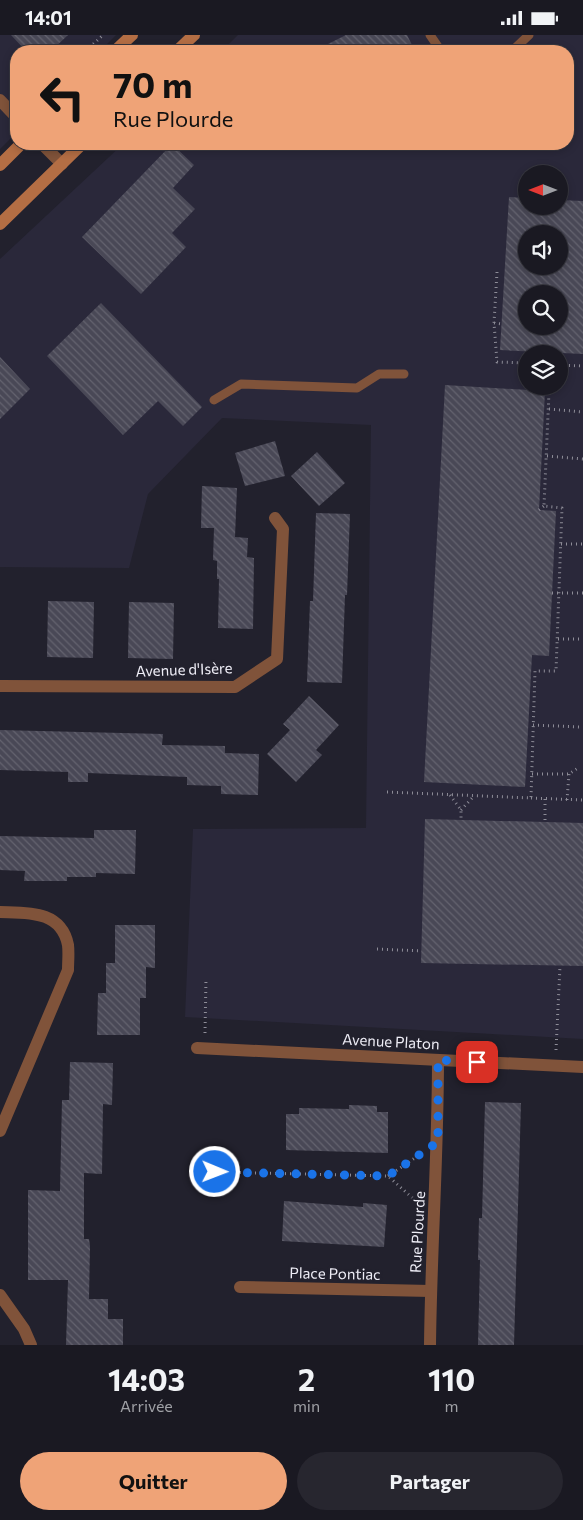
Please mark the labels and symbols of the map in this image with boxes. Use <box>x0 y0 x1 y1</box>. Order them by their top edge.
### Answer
north arrow <box>518 165 568 215</box>
street label: Avenue d'Isère <box>135 658 233 680</box>
street label: Avenue Platon <box>342 1029 440 1053</box>
pin <box>456 1041 498 1083</box>
position arrow <box>188 1145 240 1197</box>
street label: Rue Plourde <box>406 1191 428 1273</box>
street label: Place Pontiac <box>289 1263 381 1283</box>

